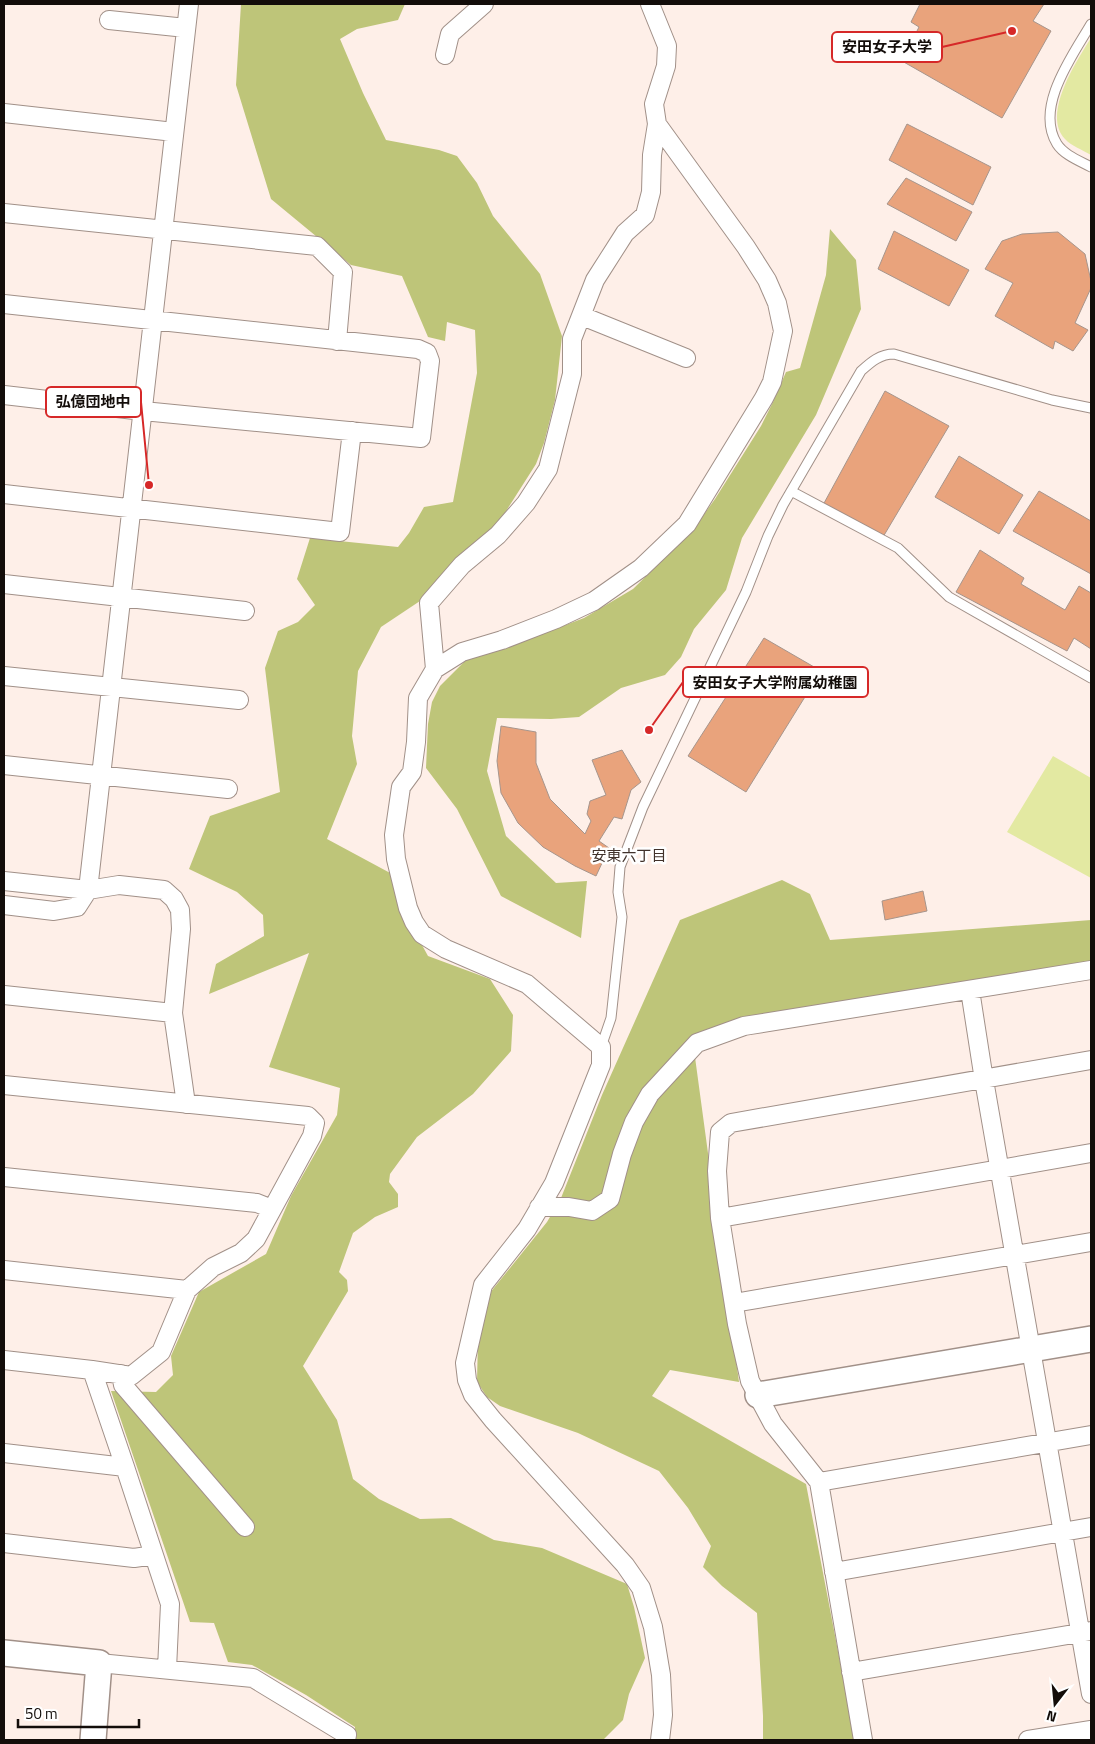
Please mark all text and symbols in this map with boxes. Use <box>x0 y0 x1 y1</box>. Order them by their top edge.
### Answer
callout: 安田女子大学 <box>832 32 942 62</box>
text: 安田女子大学 <box>842 35 932 58</box>
callout: 弘億団地中 <box>46 387 141 417</box>
text: 弘億団地中 <box>55 390 131 413</box>
callout: 安田女子大学附属幼稚園 <box>683 667 868 697</box>
text: 安田女子大学附属幼稚園 <box>692 671 858 694</box>
district label: 安東六丁目 <box>591 844 667 867</box>
north arrow <box>1030 1679 1080 1729</box>
scale bar <box>18 1696 139 1728</box>
text: 50 m <box>25 1702 58 1725</box>
text: N <box>1044 1706 1059 1728</box>

